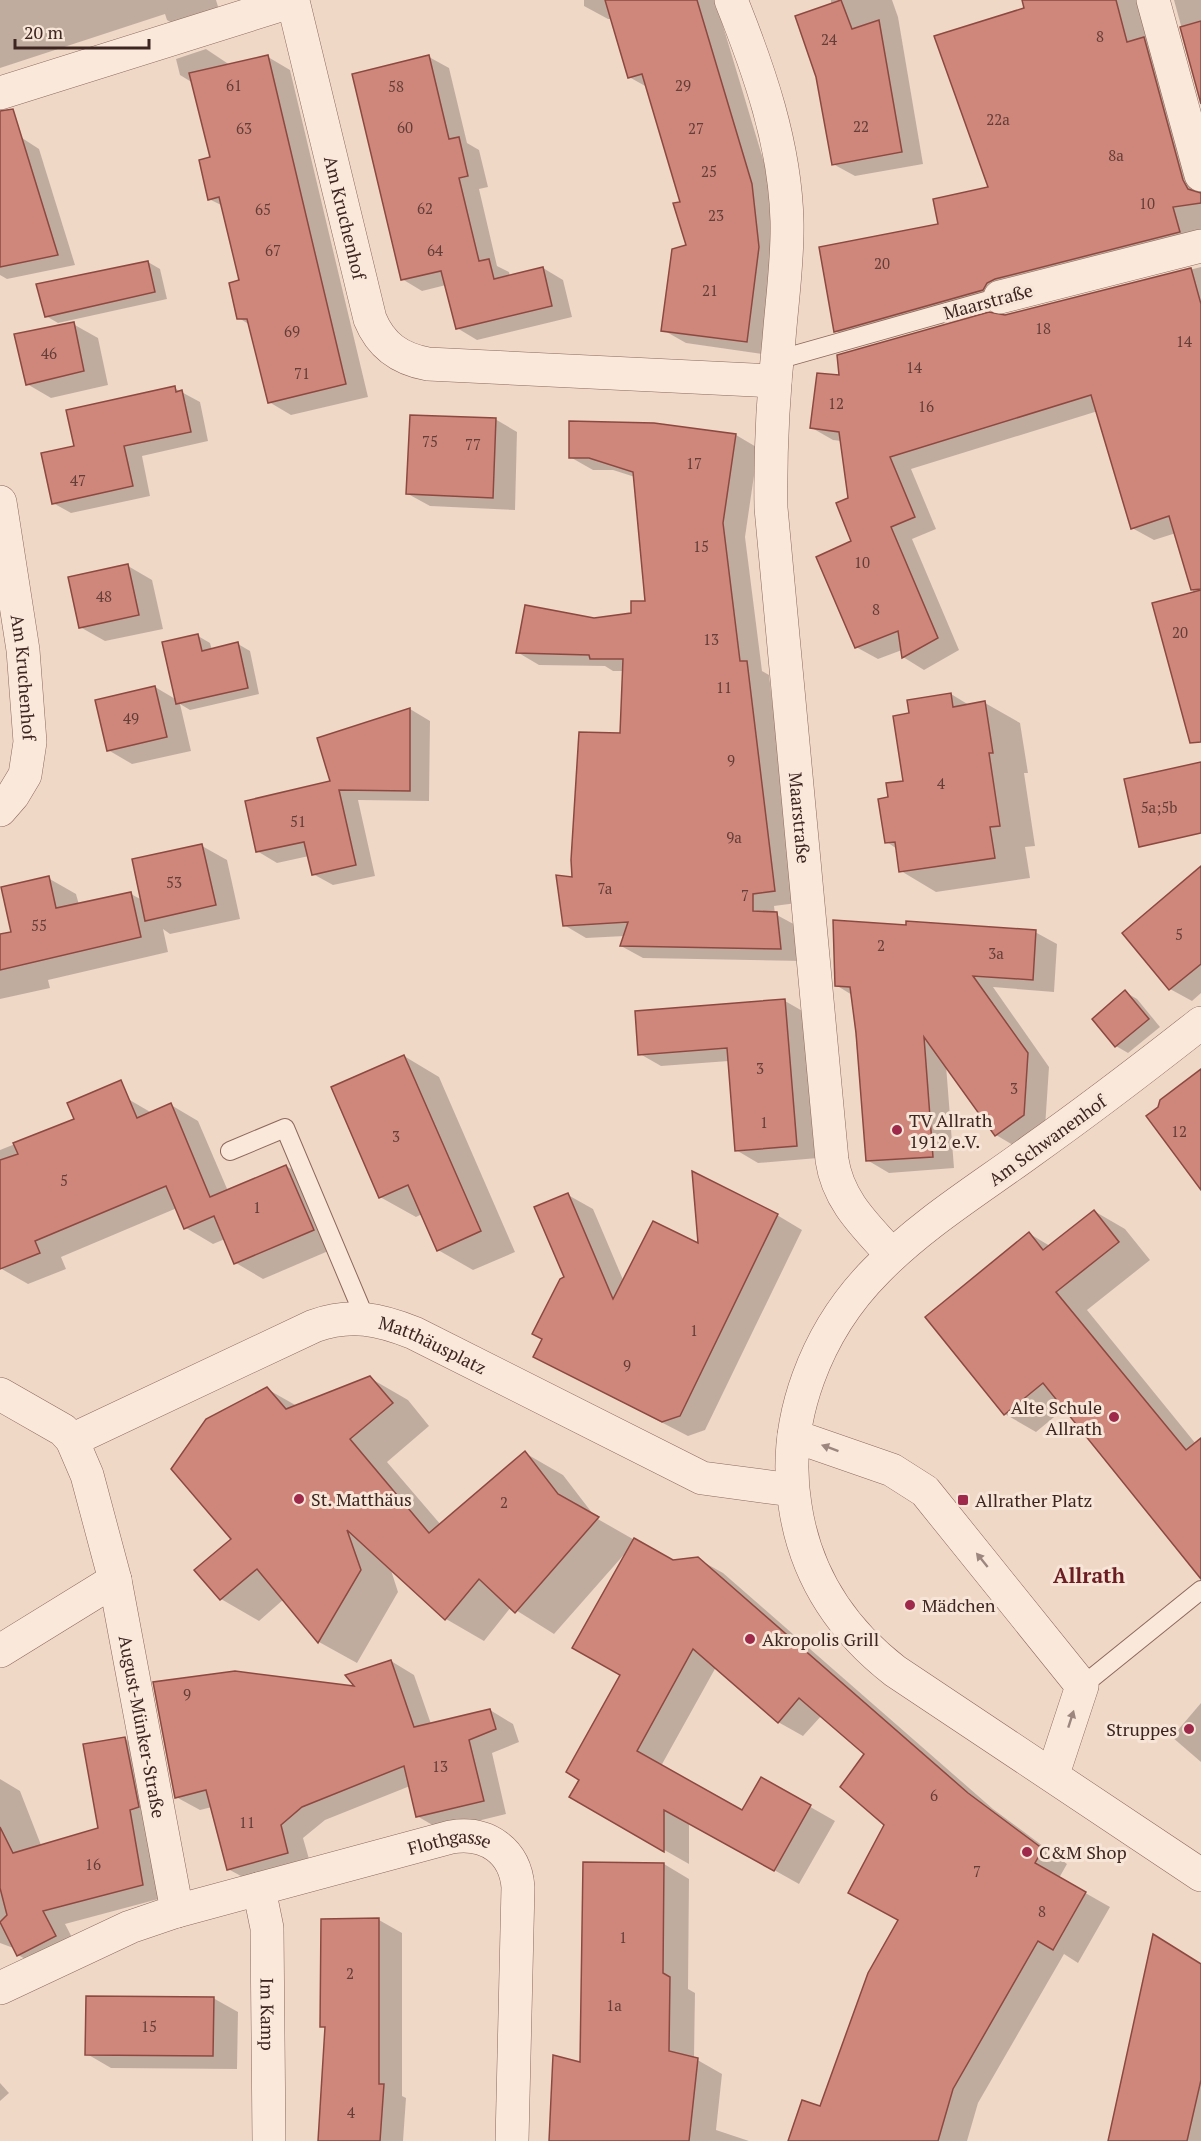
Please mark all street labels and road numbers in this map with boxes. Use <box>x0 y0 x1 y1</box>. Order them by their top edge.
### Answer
street label: Am Kruchenhof <box>319 153 372 284</box>
street label: Maarstraße <box>941 278 1035 324</box>
street label: Am Kruchenhof <box>6 613 42 743</box>
street label: Maarstraße <box>784 771 816 865</box>
street label: Am Schwanenhof <box>983 1088 1112 1191</box>
street label: Matthäusplatz <box>376 1310 491 1380</box>
street label: August-Münker-Straße <box>114 1633 171 1820</box>
street label: Flothgasse <box>405 1824 496 1860</box>
street label: Im Kamp <box>255 1978 280 2051</box>

